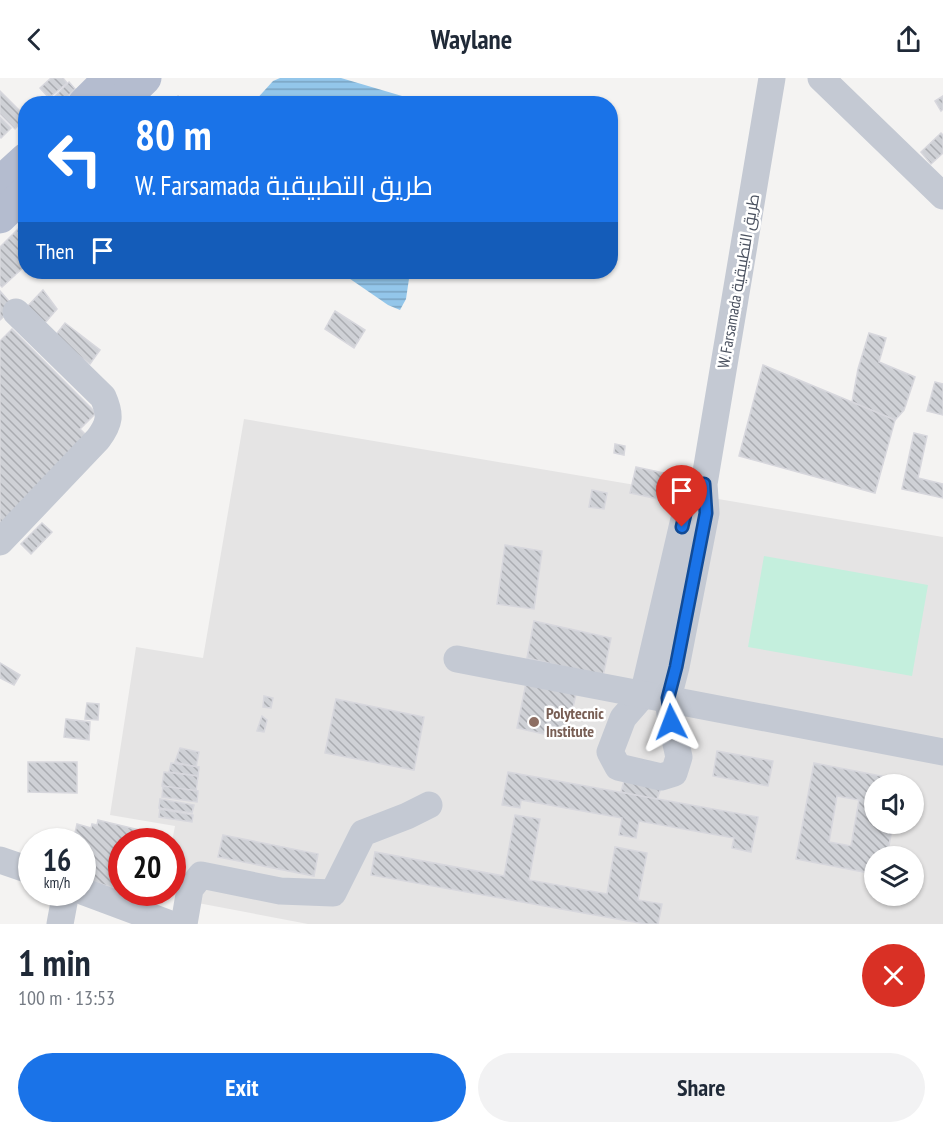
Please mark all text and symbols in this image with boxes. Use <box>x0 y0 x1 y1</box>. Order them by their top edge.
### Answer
text: Waylane <box>431 22 512 56</box>
icon: back <box>18 23 51 56</box>
icon: share <box>892 23 925 56</box>
text: 80 m <box>135 107 212 162</box>
icon: left <box>36 120 114 198</box>
text: W. Farsamada طريق التطبيقية <box>135 168 433 202</box>
street label: W. Farsamada طريق التطبيقية <box>713 192 764 370</box>
icon: arrive <box>86 234 119 267</box>
text: Then <box>36 237 74 265</box>
pin <box>656 465 707 527</box>
icon: arrive <box>665 474 698 507</box>
position arrow <box>639 690 703 754</box>
place label: Polytecnic Institute <box>546 703 604 741</box>
marker: Polytecnic Institute <box>527 715 541 729</box>
map controls <box>864 774 924 906</box>
button: sound <box>864 774 924 834</box>
speed limit sign: 20 <box>108 828 186 906</box>
text: 16 <box>43 840 71 879</box>
button: layers <box>864 846 924 906</box>
text: km/h <box>44 873 70 892</box>
text: 1 min <box>18 939 91 986</box>
button: close <box>862 944 925 1007</box>
text: 100 m · 13:53 <box>18 985 115 1011</box>
button: Exit <box>18 1053 466 1122</box>
button: Share <box>478 1053 925 1122</box>

